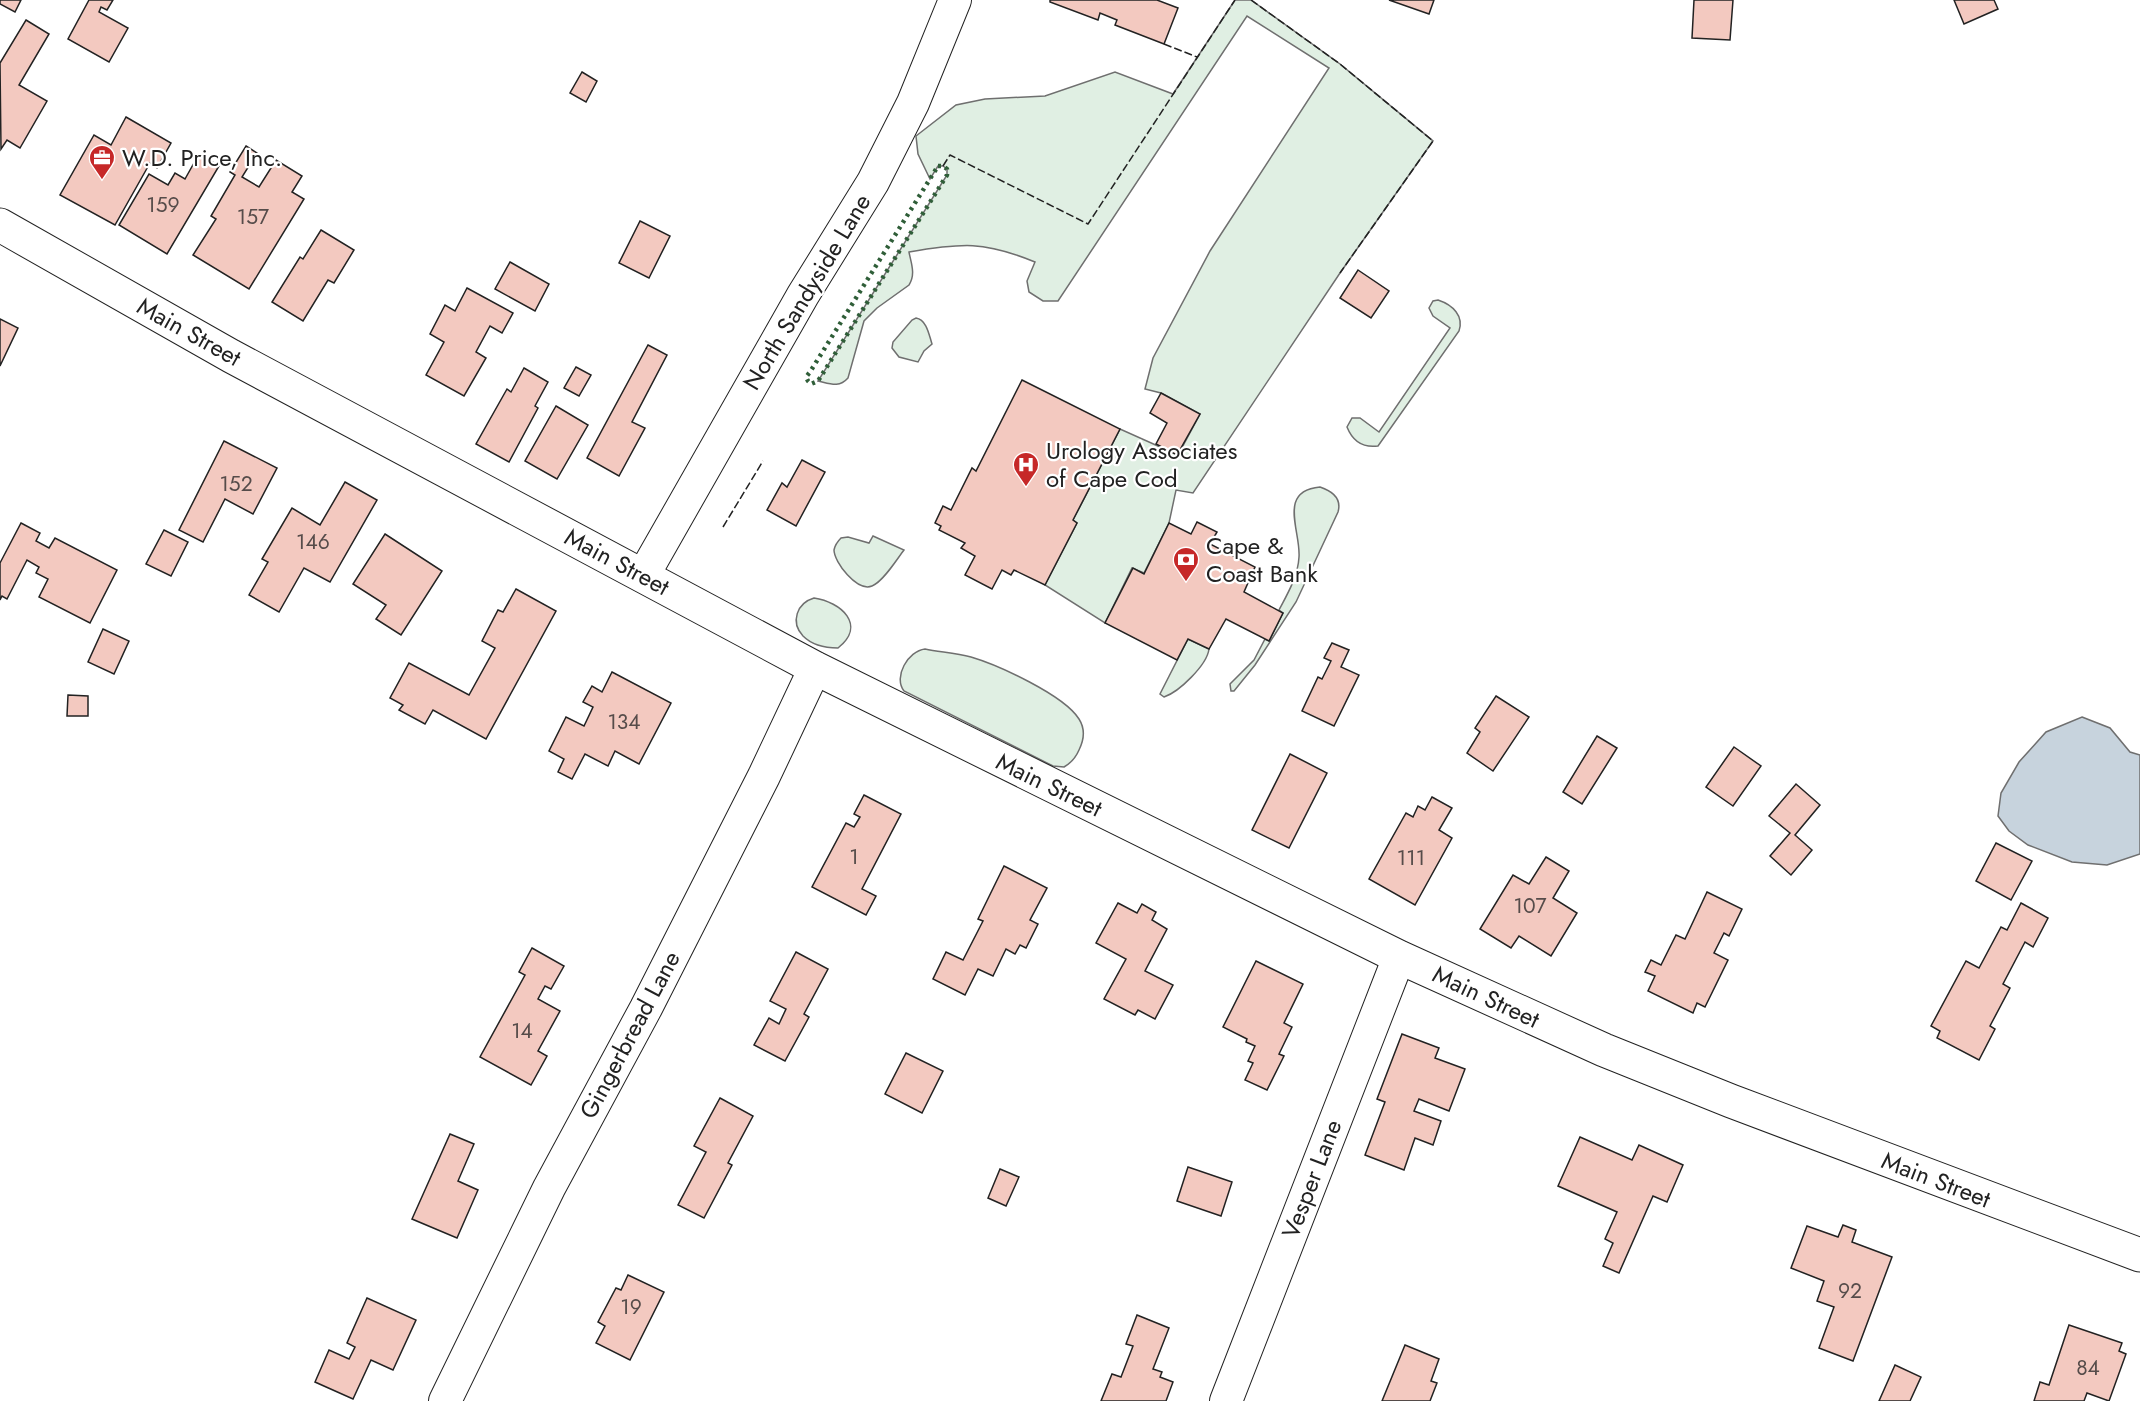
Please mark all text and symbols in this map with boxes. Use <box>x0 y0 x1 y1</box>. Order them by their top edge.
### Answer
place label: W.D. Price, Inc. <box>122 140 282 175</box>
office icon: W.D. Price, Inc. <box>87 143 117 181</box>
street label: North Sandyside Lane <box>734 187 879 397</box>
house number: 159 <box>146 190 180 220</box>
house number: 157 <box>237 202 269 232</box>
street label: Main Street <box>131 289 248 375</box>
place label: Urology Associates of Cape Cod <box>1046 433 1237 496</box>
hospital icon: Urology Associates of Cape Cod <box>1011 450 1041 488</box>
house number: 152 <box>219 469 253 499</box>
street label: Main Street <box>559 519 676 604</box>
house number: 146 <box>296 527 330 557</box>
place label: Cape & Coast Bank <box>1206 528 1318 591</box>
bank icon: Cape & Coast Bank <box>1171 545 1201 583</box>
house number: 134 <box>607 707 641 737</box>
street label: Main Street <box>990 744 1108 825</box>
house number: 1 <box>849 842 859 872</box>
house number: 111 <box>1397 843 1425 873</box>
house number: 107 <box>1513 891 1547 921</box>
street label: Gingerbread Lane <box>571 945 689 1125</box>
street label: Main Street <box>1427 957 1546 1037</box>
house number: 14 <box>511 1016 533 1046</box>
street label: Vesper Lane <box>1273 1114 1350 1243</box>
street label: Main Street <box>1877 1143 1996 1216</box>
house number: 92 <box>1838 1276 1862 1306</box>
house number: 19 <box>620 1292 642 1322</box>
house number: 84 <box>2076 1353 2100 1383</box>

